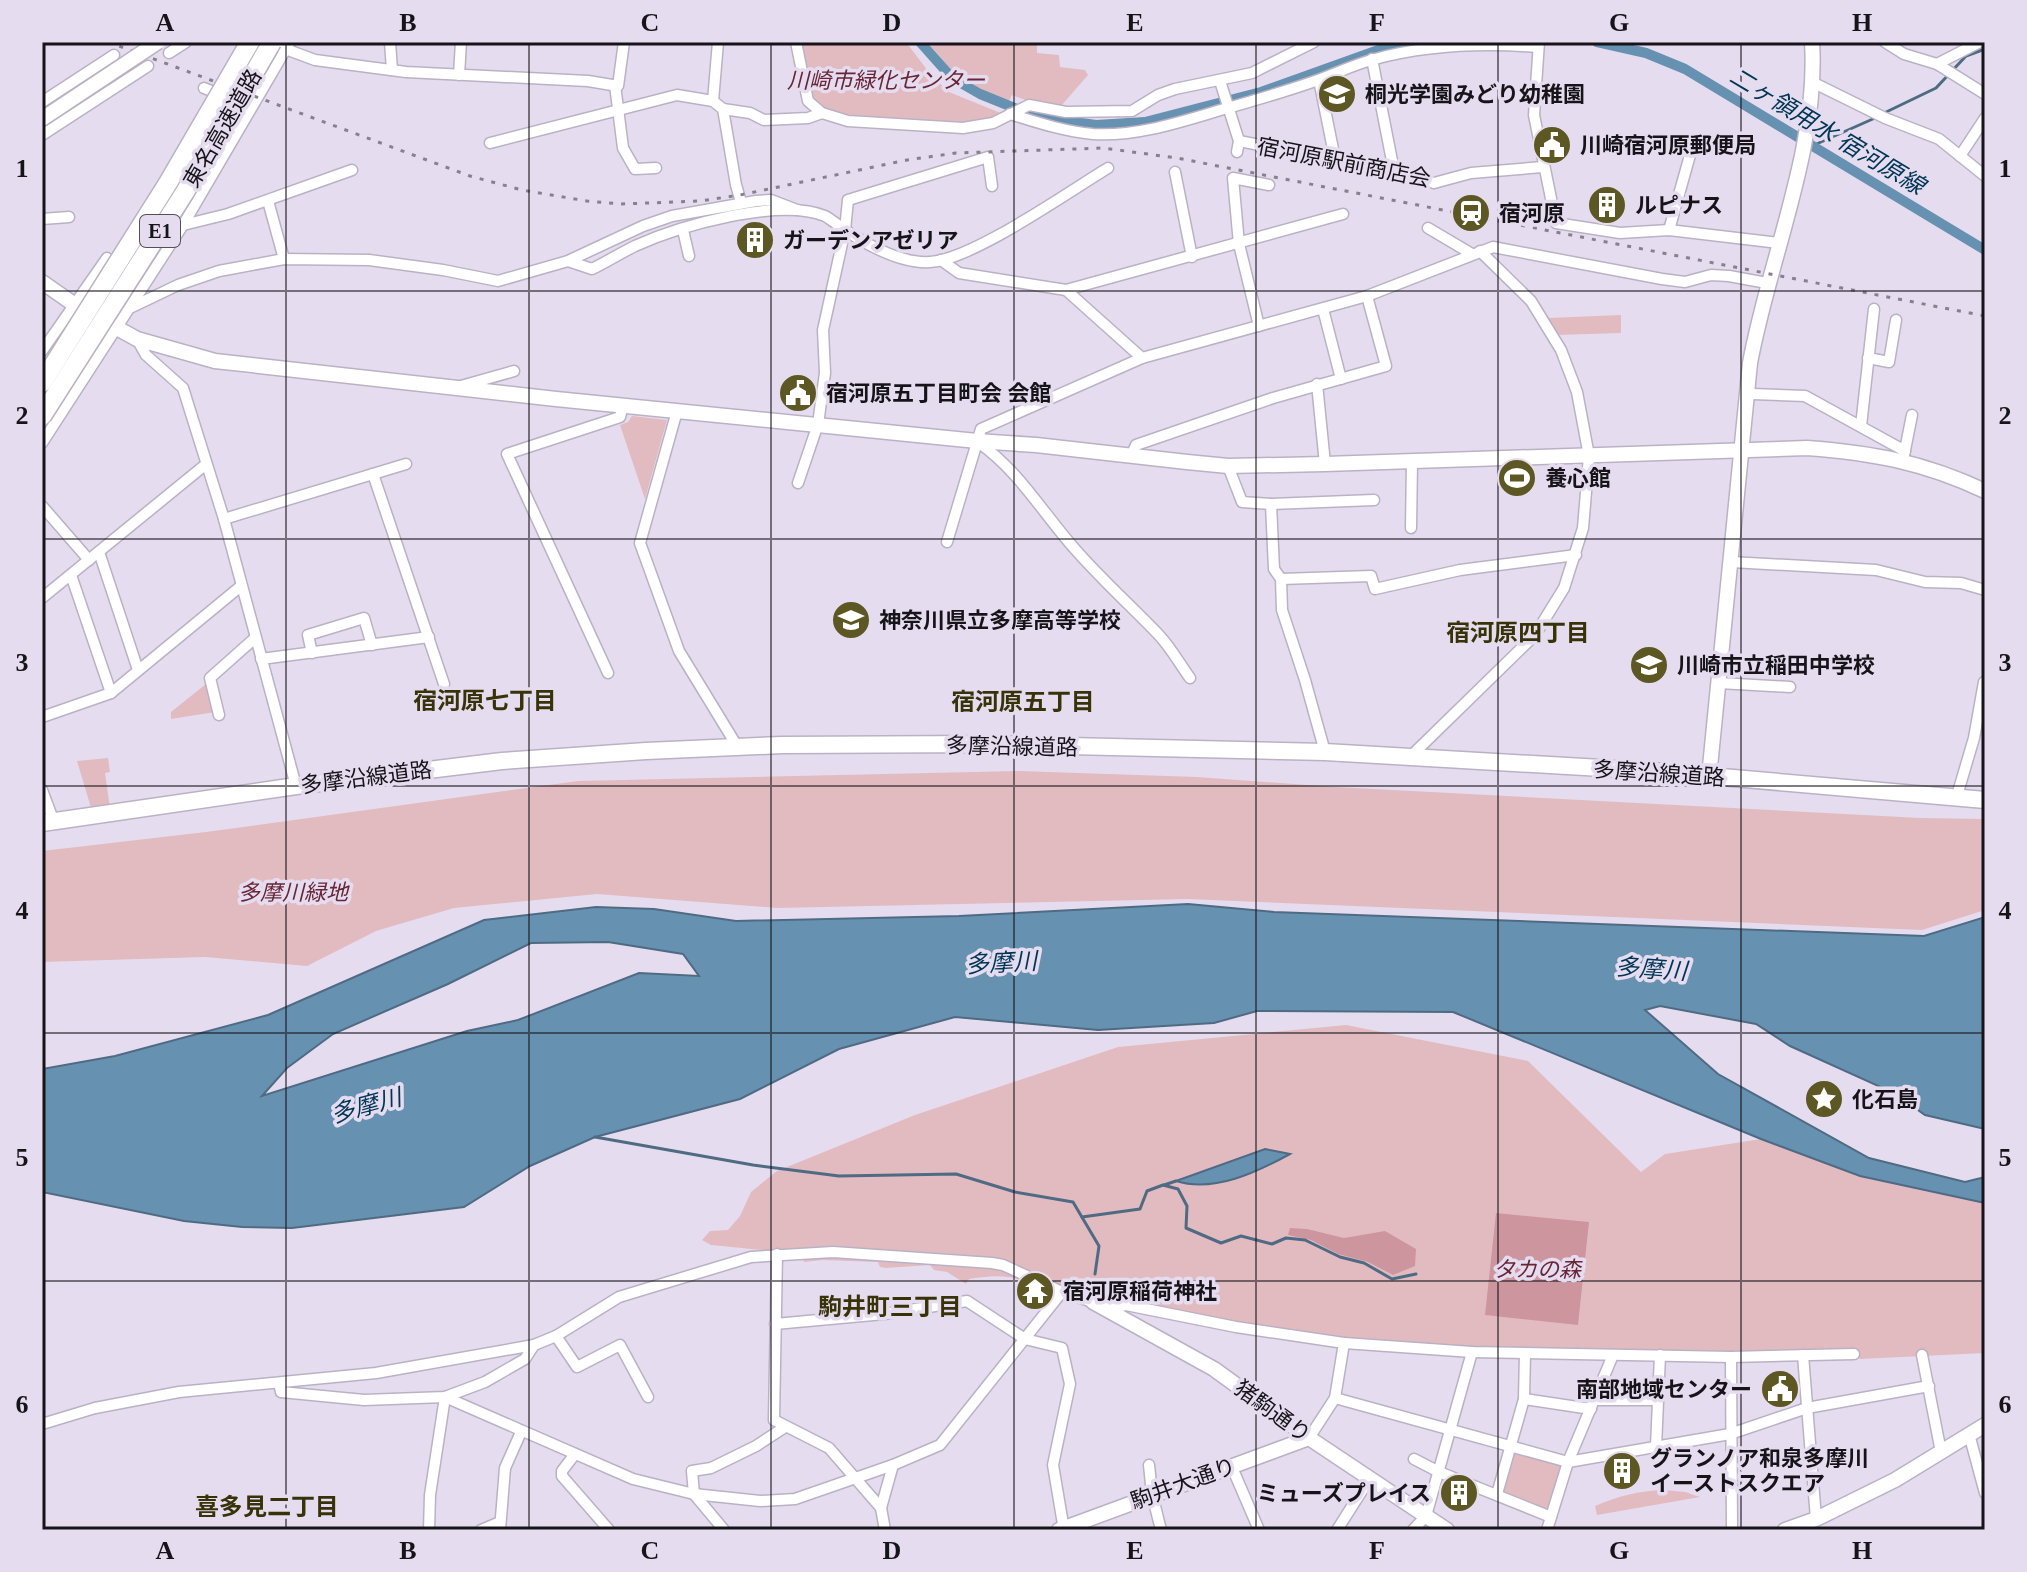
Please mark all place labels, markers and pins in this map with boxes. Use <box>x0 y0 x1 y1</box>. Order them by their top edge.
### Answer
school or university icon: 桐光学園みどり幼稚園 <box>1316 73 1358 115</box>
place label: 桐光学園みどり幼稚園 <box>1365 82 1585 107</box>
public building icon: 川崎宿河原郵便局 <box>1531 124 1573 166</box>
place label: 川崎宿河原郵便局 <box>1580 133 1756 158</box>
building icon: ルピナス <box>1586 184 1628 226</box>
station icon: 宿河原 <box>1450 192 1492 234</box>
place label: ルピナス <box>1635 193 1723 218</box>
place label: 宿河原 <box>1499 201 1565 226</box>
building icon: ガーデンアゼリア <box>734 219 776 261</box>
place label: ガーデンアゼリア <box>783 228 959 253</box>
public building icon: 宿河原五丁目町会 会館 <box>777 372 819 414</box>
place label: 宿河原五丁目町会 会館 <box>826 381 1052 406</box>
sports icon: 養心館 <box>1496 457 1538 499</box>
place label: 養心館 <box>1545 466 1611 491</box>
school or university icon: 神奈川県立多摩高等学校 <box>830 599 872 641</box>
place label: 神奈川県立多摩高等学校 <box>879 608 1121 633</box>
school or university icon: 川崎市立稲田中学校 <box>1628 644 1670 686</box>
place label: 川崎市立稲田中学校 <box>1677 653 1875 678</box>
place icon: 化石島 <box>1803 1078 1845 1120</box>
place label: 化石島 <box>1852 1087 1918 1112</box>
temple icon: 宿河原稲荷神社 <box>1014 1270 1056 1312</box>
place label: 宿河原稲荷神社 <box>1063 1279 1217 1304</box>
public building icon: 南部地域センター <box>1759 1368 1801 1410</box>
place label: 南部地域センター <box>1576 1377 1752 1402</box>
place label: グランノア和泉多摩川 イーストスクエア <box>1650 1446 1869 1496</box>
building icon: グランノア和泉多摩川 イーストスクエア <box>1601 1450 1643 1492</box>
building icon: ミューズプレイス <box>1438 1472 1480 1514</box>
place label: ミューズプレイス <box>1257 1481 1431 1506</box>

